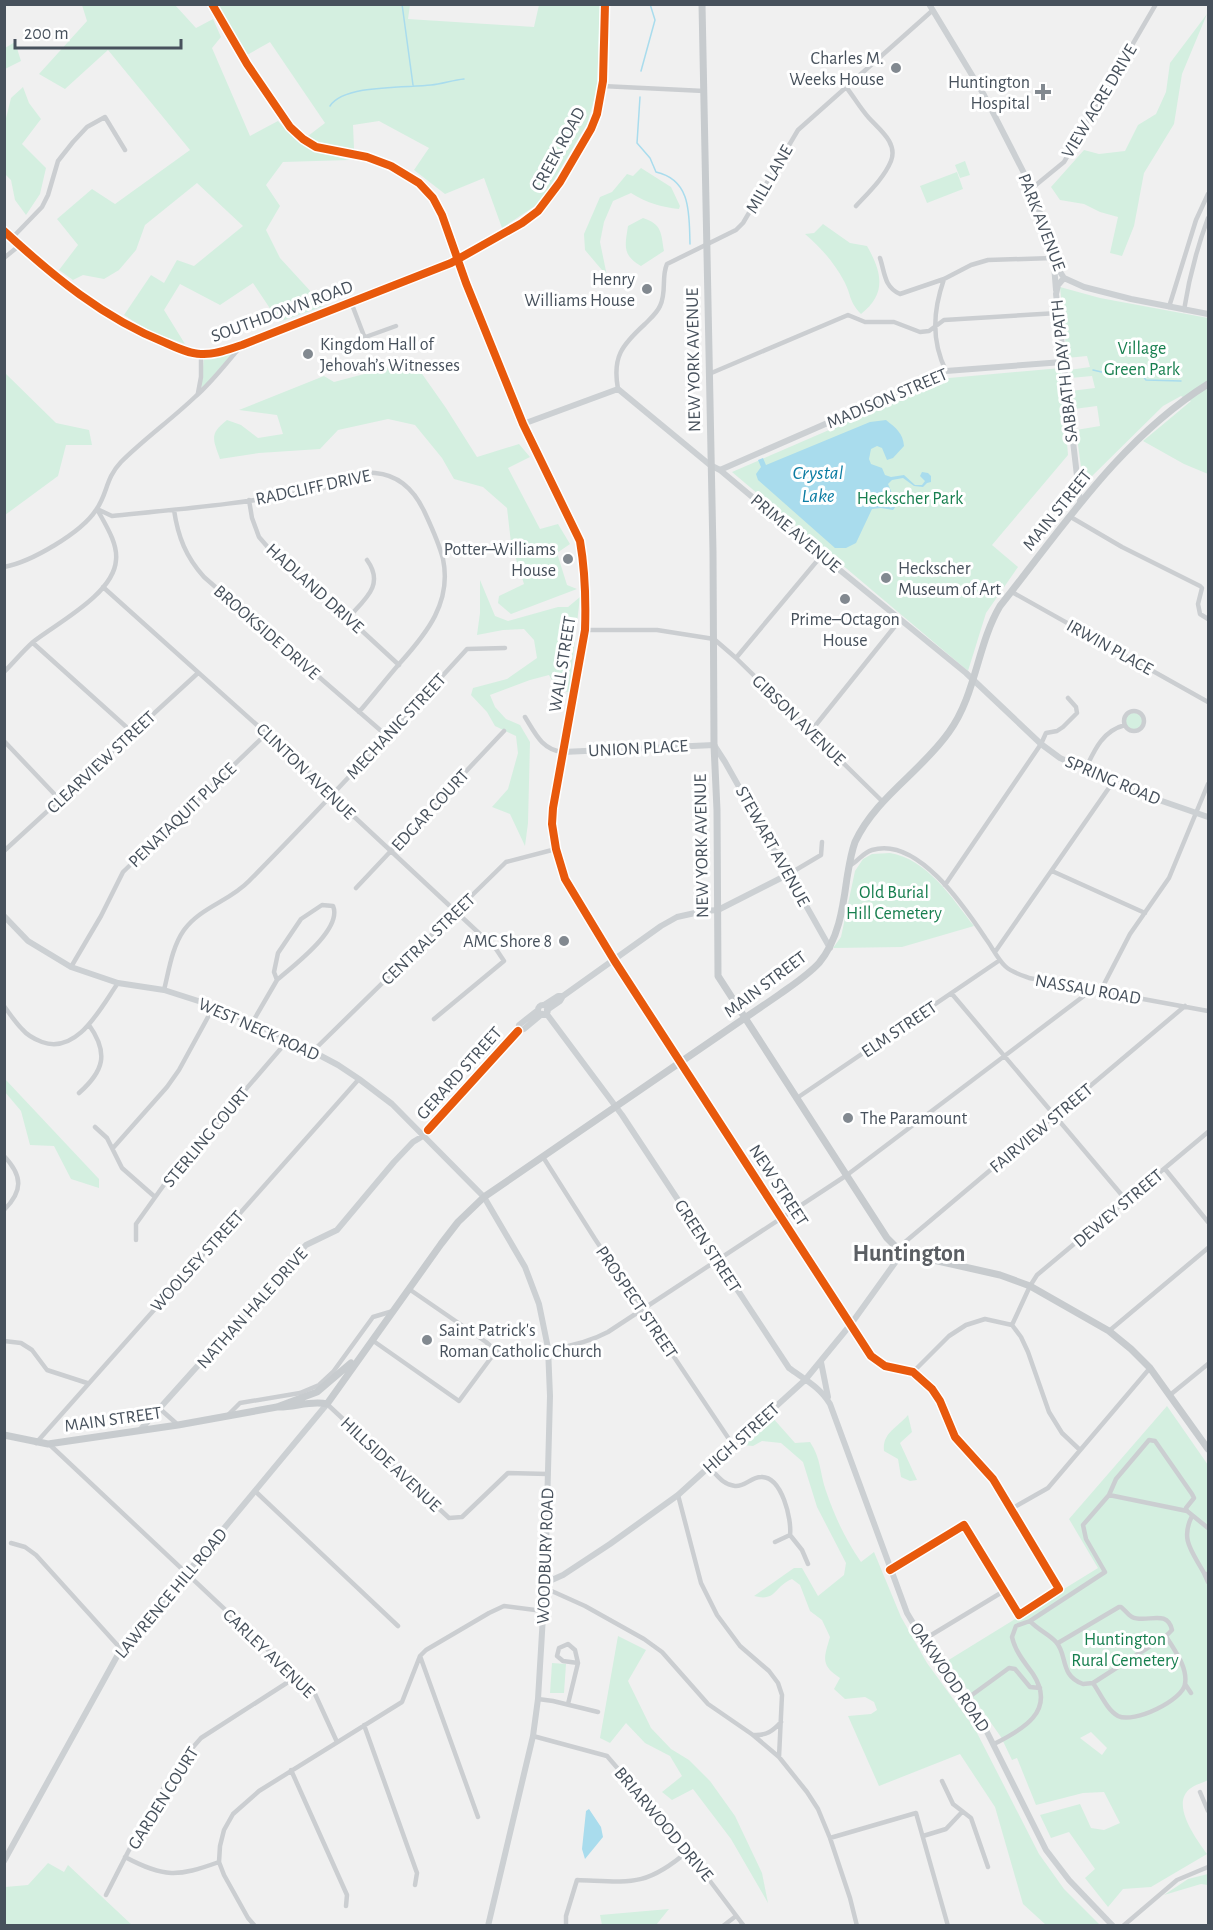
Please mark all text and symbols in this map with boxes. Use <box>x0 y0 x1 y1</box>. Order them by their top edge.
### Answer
scale bar <box>15 12 182 50</box>
text: 200 m <box>24 25 69 43</box>
street label: VIEW ACRE DRIVE <box>1059 41 1141 161</box>
place label: Charles M. Weeks House <box>789 50 884 89</box>
marker: Charles M. Weeks House <box>889 61 903 75</box>
place label: Huntington Hospital <box>948 74 1030 113</box>
marker: Huntington Hospital <box>1034 83 1052 101</box>
street label: CREEK ROAD <box>529 105 589 194</box>
street label: MILL LANE <box>743 142 797 217</box>
street label: PARK AVENUE <box>1014 171 1068 274</box>
place label: Henry Williams House <box>524 271 635 310</box>
street label: SOUTHDOWN ROAD <box>209 278 356 346</box>
marker: Henry Williams House <box>640 282 654 296</box>
street label: NEW YORK AVENUE <box>684 287 704 432</box>
street label: SABBATH DAY PATH <box>1049 298 1081 444</box>
place label: Kingdom Hall of Jehovah’s Witnesses <box>320 336 460 375</box>
park label: Village Green Park <box>1104 340 1181 379</box>
marker: Kingdom Hall of Jehovah’s Witnesses <box>301 347 315 361</box>
street label: MADISON STREET <box>824 365 951 432</box>
water label: Crystal Lake <box>793 463 844 506</box>
street label: RADCLIFF DRIVE <box>254 467 373 509</box>
street label: MAIN STREET <box>1020 467 1096 554</box>
park label: Heckscher Park <box>857 490 964 508</box>
street label: PRIME AVENUE <box>747 491 844 577</box>
street label: HADLAND DRIVE <box>262 541 367 637</box>
place label: Potter–Williams House <box>444 541 556 580</box>
marker: Potter–Williams House <box>561 552 575 566</box>
place label: Heckscher Museum of Art <box>898 560 1001 599</box>
marker: Heckscher Museum of Art <box>879 571 893 585</box>
street label: BROOKSIDE DRIVE <box>210 582 323 684</box>
marker: Prime–Octagon House <box>838 592 852 606</box>
place label: Prime–Octagon House <box>790 611 900 650</box>
street label: WALL STREET <box>546 615 580 714</box>
street label: IRWIN PLACE <box>1063 617 1156 679</box>
street label: MECHANIC STREET <box>343 670 450 783</box>
street label: GIBSON AVENUE <box>748 672 849 770</box>
street label: CLEARVIEW STREET <box>44 708 160 818</box>
street label: CLINTON AVENUE <box>252 720 358 823</box>
street label: UNION PLACE <box>588 737 689 761</box>
street label: SPRING ROAD <box>1062 753 1163 809</box>
street label: PENATAQUIT PLACE <box>125 760 240 871</box>
street label: EDGAR COURT <box>388 766 473 855</box>
street label: NEW YORK AVENUE <box>692 773 712 918</box>
street label: STEWART AVENUE <box>732 784 813 910</box>
park label: Old Burial Hill Cemetery <box>846 884 942 923</box>
street label: CENTRAL STREET <box>378 890 479 989</box>
place label: AMC Shore 8 <box>463 933 552 951</box>
marker: AMC Shore 8 <box>557 934 571 948</box>
street label: MAIN STREET <box>721 948 810 1021</box>
street label: NASSAU ROAD <box>1034 972 1142 1008</box>
street label: WEST NECK ROAD <box>195 995 322 1065</box>
street label: ELM STREET <box>859 998 941 1061</box>
street label: GERARD STREET <box>414 1024 506 1123</box>
street label: FAIRVIEW STREET <box>987 1081 1097 1177</box>
street label: STERLING COURT <box>160 1084 254 1191</box>
place label: The Paramount <box>860 1110 968 1128</box>
marker: The Paramount <box>841 1111 855 1125</box>
street label: NEW STREET <box>745 1142 811 1230</box>
street label: DEWEY STREET <box>1070 1166 1167 1251</box>
street label: GREEN STREET <box>671 1197 744 1296</box>
street label: WOOLSEY STREET <box>148 1208 248 1316</box>
district label: Huntington <box>853 1242 965 1266</box>
street label: PROSPECT STREET <box>592 1243 680 1362</box>
street label: NATHAN HALE DRIVE <box>194 1245 312 1372</box>
place label: Saint Patrick's Roman Catholic Church <box>439 1322 602 1361</box>
marker: Saint Patrick's Roman Catholic Church <box>420 1333 434 1347</box>
street label: HIGH STREET <box>700 1400 784 1478</box>
street label: MAIN STREET <box>63 1404 163 1436</box>
street label: HILLSIDE AVENUE <box>337 1414 444 1516</box>
street label: WOODBURY ROAD <box>535 1488 557 1624</box>
street label: LAWRENCE HILL ROAD <box>112 1525 231 1662</box>
street label: CARLEY AVENUE <box>219 1606 318 1702</box>
street label: OAKWOOD ROAD <box>906 1620 992 1736</box>
park label: Huntington Rural Cemetery <box>1071 1631 1179 1670</box>
street label: GARDEN COURT <box>125 1744 203 1853</box>
street label: BRIARWOOD DRIVE <box>610 1764 716 1885</box>

